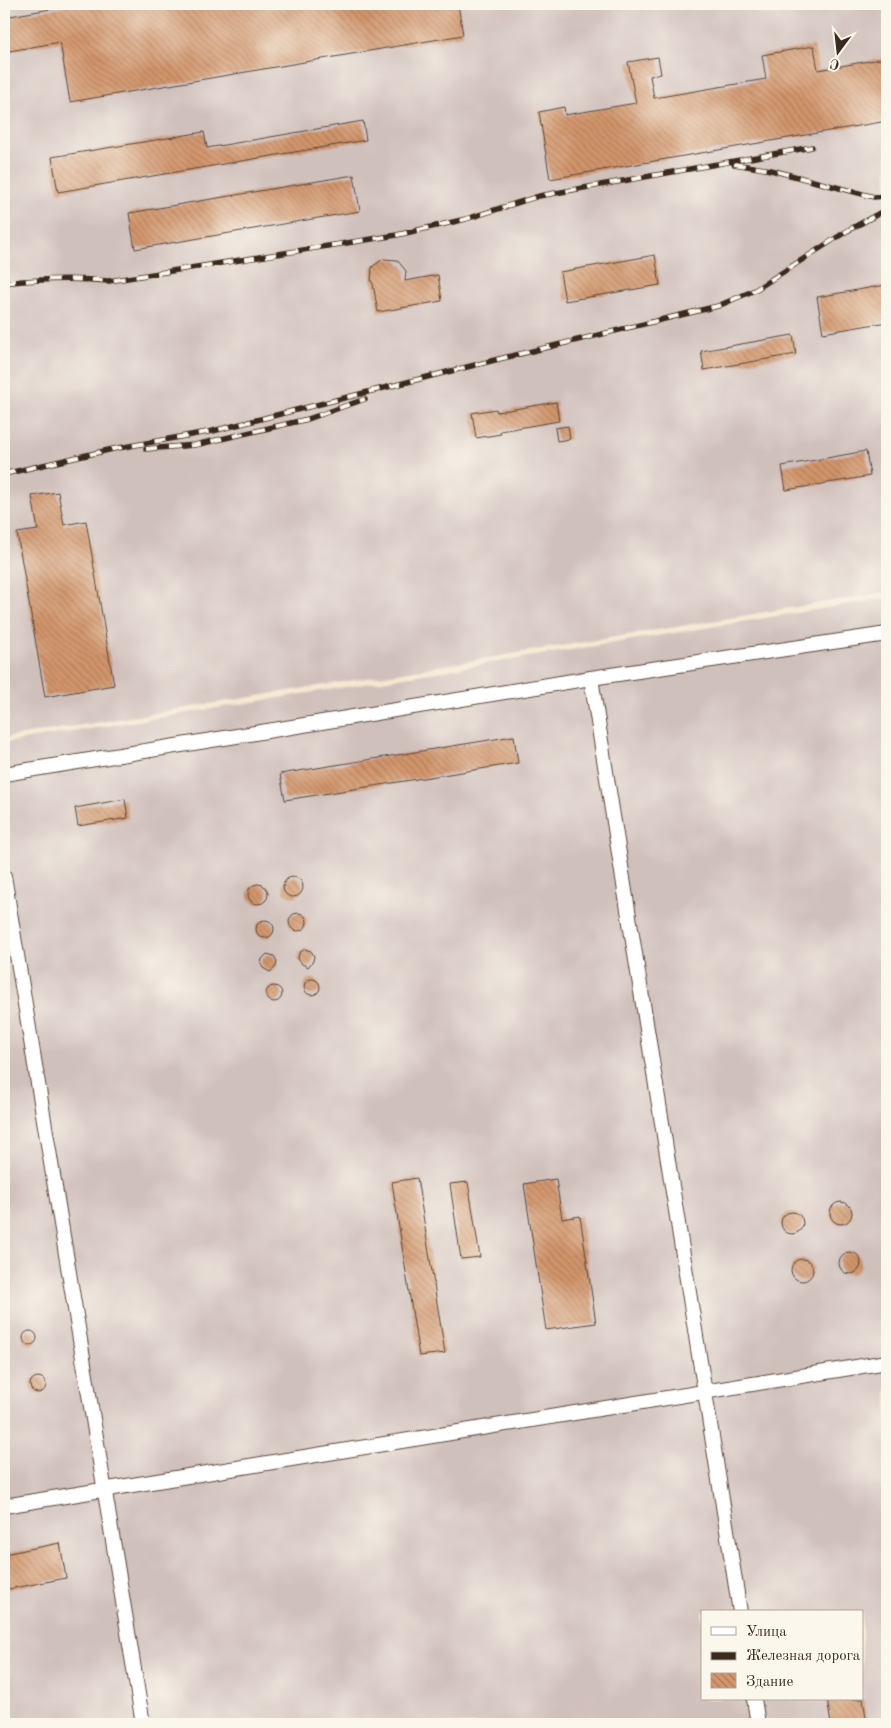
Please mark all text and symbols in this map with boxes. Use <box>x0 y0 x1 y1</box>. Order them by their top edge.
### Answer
north arrow <box>814 28 864 78</box>
text: С <box>829 56 841 72</box>
legend <box>701 1610 864 1700</box>
text: Улица <box>746 1625 787 1640</box>
text: Железная дорога <box>746 1649 861 1664</box>
text: Здание <box>746 1675 793 1690</box>

